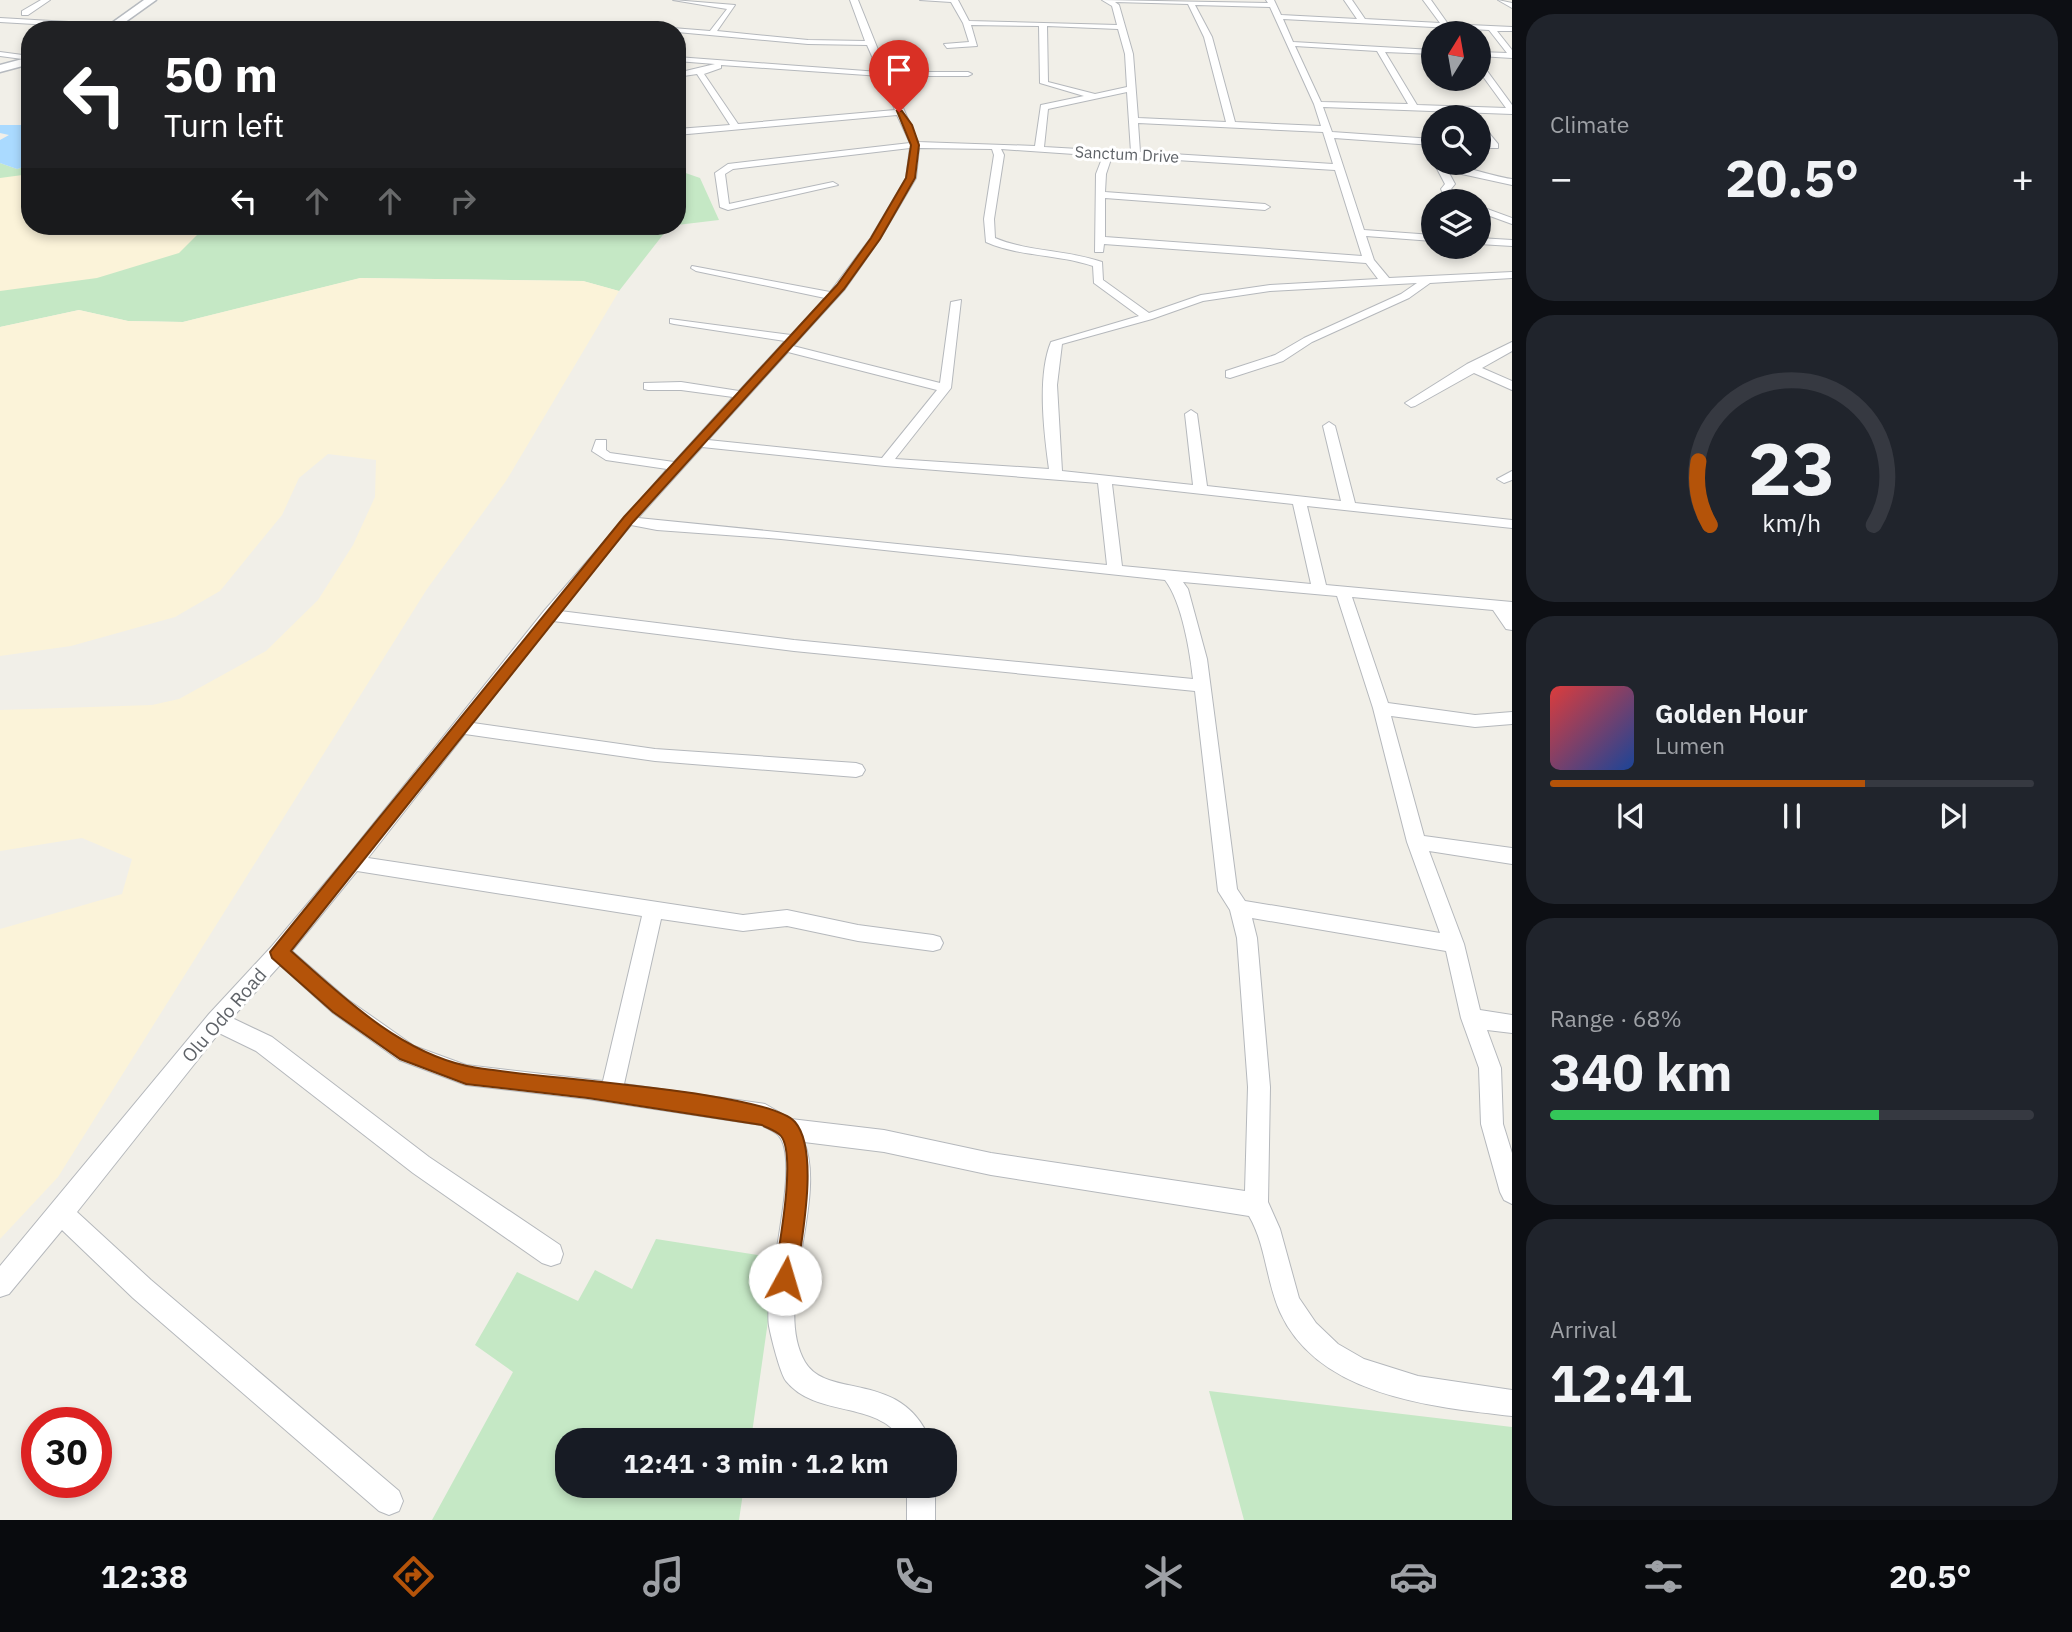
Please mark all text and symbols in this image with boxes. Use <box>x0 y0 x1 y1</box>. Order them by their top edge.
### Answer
north arrow <box>1421 21 1491 91</box>
map controls <box>1421 21 1491 259</box>
pin <box>869 40 929 112</box>
text: 50 m <box>164 42 278 105</box>
icon: left <box>49 49 140 140</box>
icon: arrive <box>880 51 918 89</box>
text: Turn left <box>164 104 284 146</box>
button: search <box>1421 105 1491 175</box>
text: Climate <box>1550 109 1629 139</box>
street label: Sanctum Drive <box>1074 141 1180 167</box>
text: 20.5° <box>1725 144 1859 211</box>
text: − <box>1550 153 1573 202</box>
text: + <box>2011 153 2034 202</box>
icon: left <box>225 182 263 220</box>
icon: ahead <box>298 182 336 220</box>
icon: ahead <box>371 182 409 220</box>
icon: right <box>444 182 482 220</box>
button: layers <box>1421 189 1491 259</box>
text: 23 <box>1748 420 1836 515</box>
text: km/h <box>1763 506 1821 539</box>
text: Golden Hour <box>1655 696 1808 730</box>
text: Lumen <box>1655 730 1725 760</box>
icon: previous <box>1612 797 1650 835</box>
icon: pause <box>1773 797 1811 835</box>
icon: next <box>1934 797 1972 835</box>
street label: Olu Odo Road <box>177 963 271 1067</box>
text: Range · 68% <box>1550 1003 1682 1033</box>
text: 340 km <box>1550 1038 1732 1105</box>
position arrow <box>748 1242 822 1316</box>
text: Arrival <box>1550 1314 1617 1344</box>
text: 12:41 <box>1550 1349 1692 1416</box>
speed limit sign: 30 <box>21 1407 112 1498</box>
text: 12:41 · 3 min · 1.2 km <box>623 1446 889 1480</box>
icon: directions <box>389 1552 438 1601</box>
icon: music <box>639 1552 688 1601</box>
icon: phone <box>889 1552 938 1601</box>
icon: climate <box>1139 1552 1188 1601</box>
icon: car <box>1389 1552 1438 1601</box>
icon: filters <box>1639 1552 1688 1601</box>
text: 12:38 <box>101 1555 188 1597</box>
text: 20.5° <box>1889 1555 1971 1597</box>

